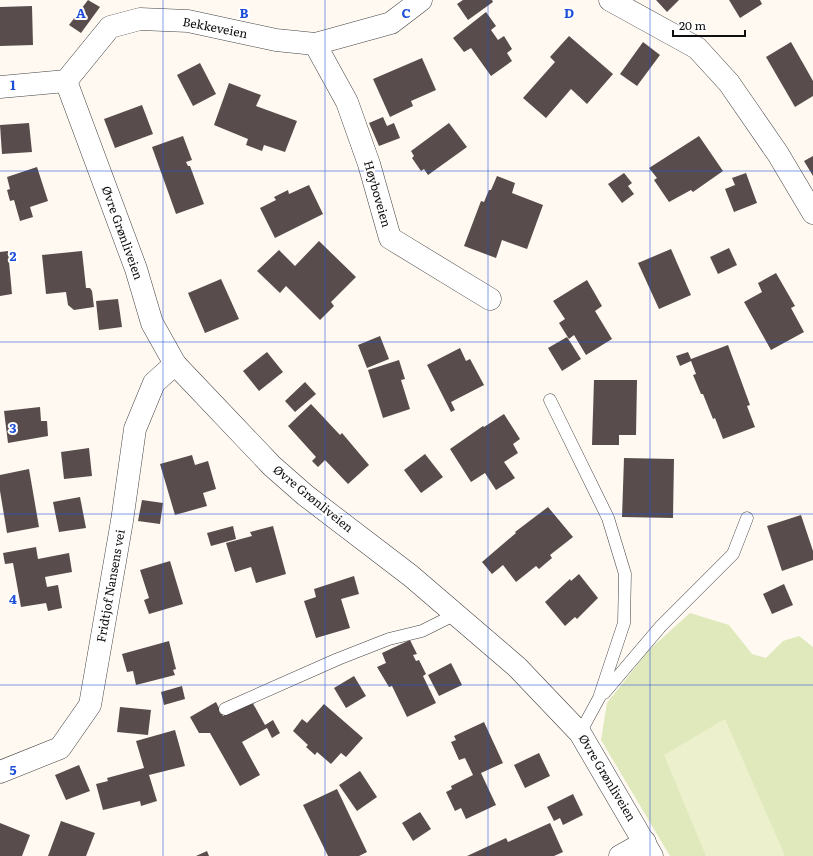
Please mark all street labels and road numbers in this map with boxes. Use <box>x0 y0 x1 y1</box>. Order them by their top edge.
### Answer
street label: Bekkeveien <box>181 12 249 42</box>
street label: Høyboveien <box>360 158 396 229</box>
street label: Øvre Grønliveien <box>98 183 148 282</box>
street label: Øvre Grønliveien <box>270 460 358 536</box>
street label: Fridtjof Nansens vei <box>91 528 129 644</box>
street label: Øvre Grønliveien <box>575 731 641 824</box>

